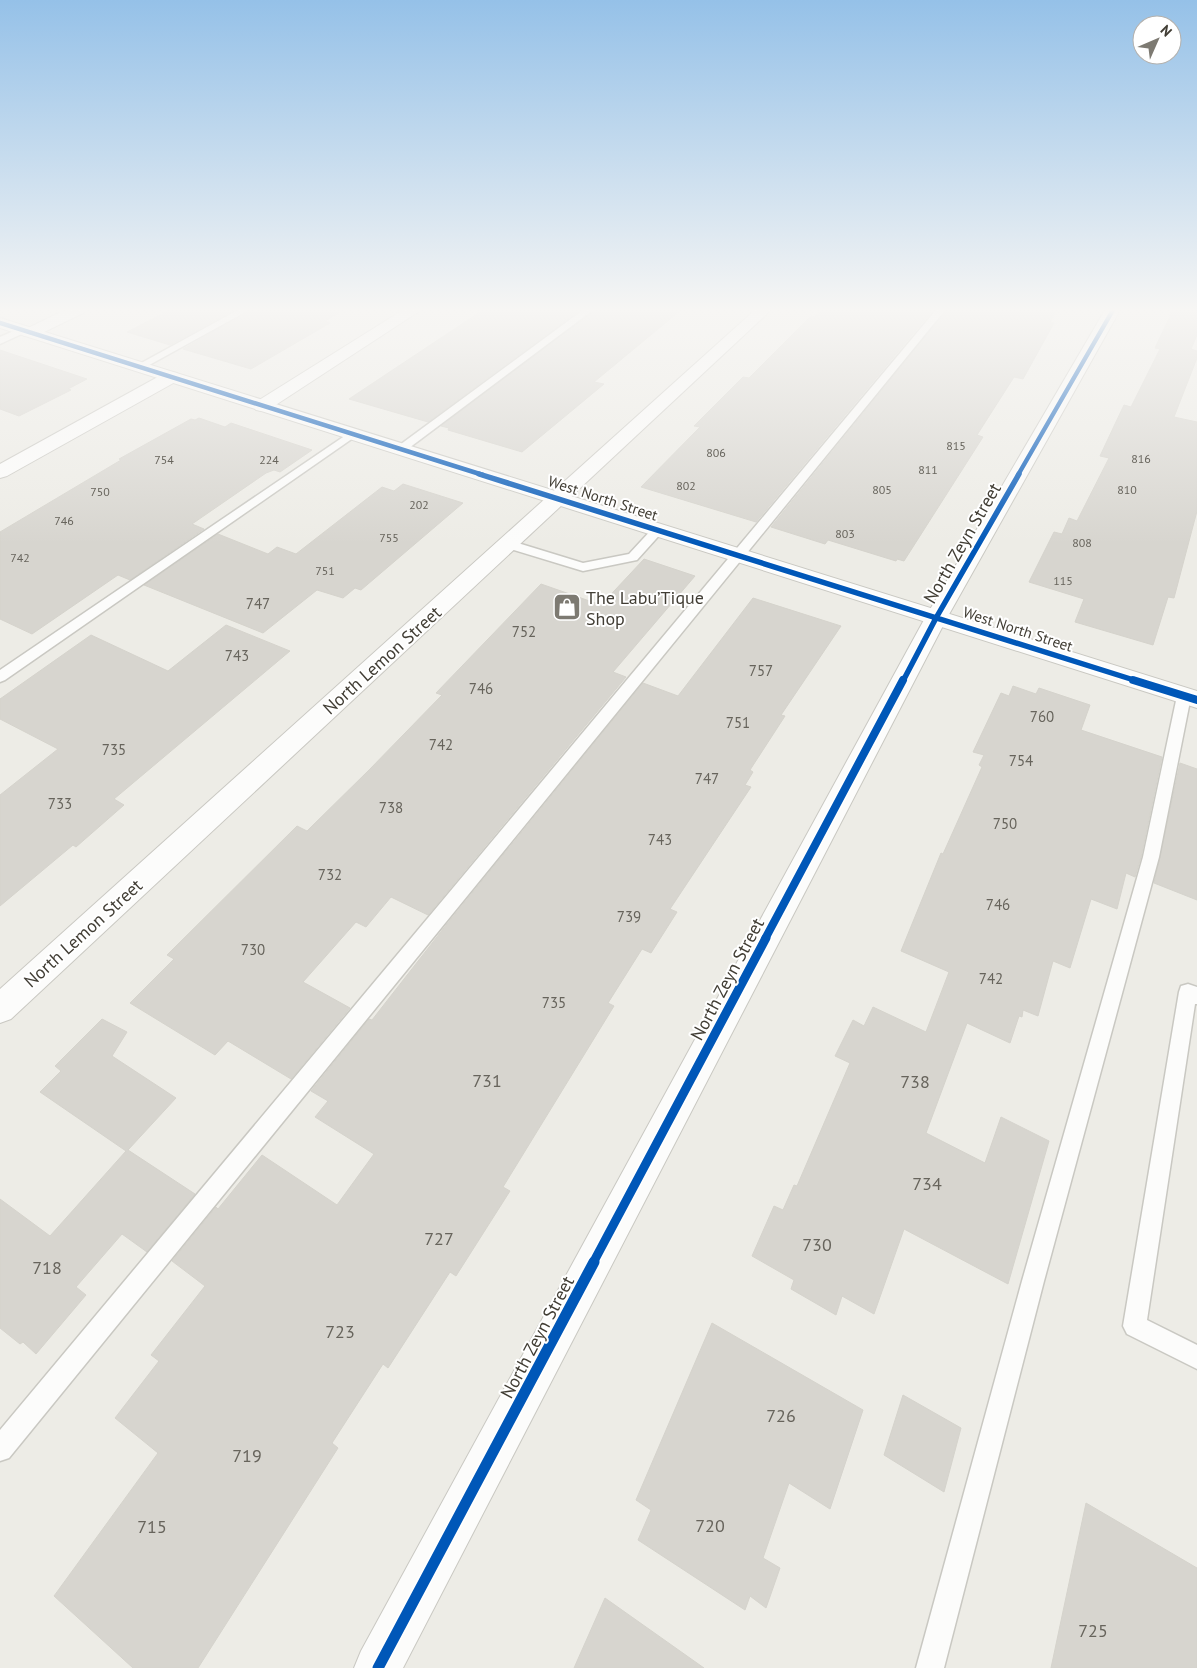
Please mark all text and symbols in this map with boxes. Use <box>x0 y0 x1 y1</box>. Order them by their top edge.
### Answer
north arrow <box>1132 15 1182 65</box>
text: N <box>1157 21 1176 40</box>
house number: 815 <box>946 438 966 453</box>
house number: 806 <box>706 445 726 460</box>
house number: 816 <box>1131 451 1151 466</box>
house number: 754 <box>154 452 174 467</box>
house number: 224 <box>259 452 279 467</box>
house number: 811 <box>918 462 938 477</box>
street label: West North Street <box>546 471 660 525</box>
house number: 802 <box>676 478 696 493</box>
street label: North Zeyn Street <box>918 479 1006 607</box>
house number: 805 <box>872 482 892 497</box>
house number: 810 <box>1117 482 1137 497</box>
house number: 750 <box>90 484 110 499</box>
house number: 202 <box>409 497 429 512</box>
house number: 746 <box>54 513 74 528</box>
house number: 803 <box>835 526 855 541</box>
house number: 755 <box>379 530 399 545</box>
house number: 808 <box>1072 535 1092 550</box>
house number: 742 <box>10 550 30 565</box>
house number: 751 <box>315 563 335 578</box>
house number: 115 <box>1053 573 1073 588</box>
place label: The Labu’Tique Shop <box>586 586 704 630</box>
shop icon: The Labu’Tique Shop <box>552 592 582 622</box>
house number: 747 <box>246 594 270 613</box>
street label: North Lemon Street <box>318 601 446 719</box>
street label: West North Street <box>961 602 1075 656</box>
house number: 752 <box>512 622 536 641</box>
house number: 743 <box>225 646 249 665</box>
house number: 757 <box>749 661 773 680</box>
house number: 746 <box>469 679 493 698</box>
house number: 760 <box>1030 707 1054 726</box>
house number: 751 <box>726 713 750 732</box>
house number: 742 <box>429 735 453 754</box>
house number: 735 <box>102 740 126 759</box>
house number: 754 <box>1009 751 1033 770</box>
house number: 747 <box>695 769 719 788</box>
house number: 733 <box>48 794 72 813</box>
house number: 738 <box>379 798 403 817</box>
house number: 750 <box>993 814 1017 833</box>
house number: 743 <box>648 830 672 849</box>
house number: 732 <box>318 865 342 884</box>
street label: North Lemon Street <box>19 874 147 992</box>
house number: 746 <box>986 895 1010 914</box>
house number: 739 <box>617 907 641 926</box>
street label: North Zeyn Street <box>685 914 769 1044</box>
house number: 730 <box>241 940 265 959</box>
house number: 742 <box>979 969 1003 988</box>
house number: 735 <box>542 993 566 1012</box>
house number: 731 <box>472 1069 502 1092</box>
house number: 738 <box>900 1070 930 1093</box>
house number: 734 <box>912 1172 942 1195</box>
house number: 727 <box>424 1227 454 1250</box>
house number: 730 <box>802 1233 832 1256</box>
house number: 718 <box>32 1256 62 1279</box>
street label: North Zeyn Street <box>495 1272 579 1402</box>
house number: 723 <box>325 1320 355 1343</box>
house number: 726 <box>766 1404 796 1427</box>
house number: 719 <box>232 1444 262 1467</box>
house number: 720 <box>695 1514 725 1537</box>
house number: 715 <box>137 1515 167 1538</box>
house number: 725 <box>1078 1619 1108 1642</box>

